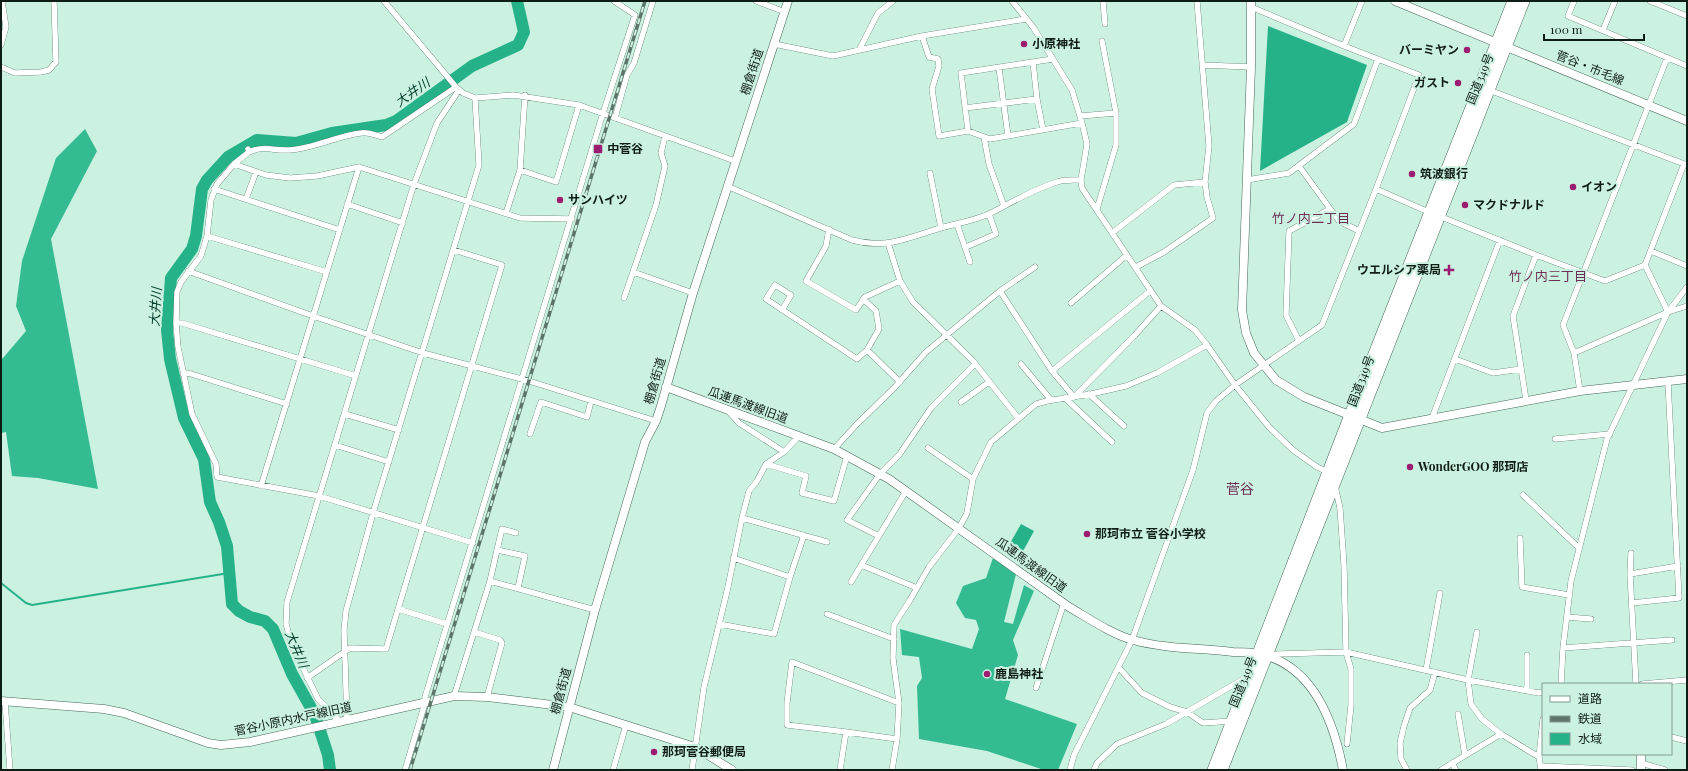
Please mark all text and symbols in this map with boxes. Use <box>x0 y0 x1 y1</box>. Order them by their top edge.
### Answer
scale bar <box>1544 16 1644 42</box>
text: 100 m <box>1550 21 1583 37</box>
place label: 小原神社 <box>1032 35 1080 51</box>
marker: 小原神社 <box>1019 39 1029 49</box>
place label: バーミヤン <box>1399 41 1459 57</box>
marker: バーミヤン <box>1462 45 1472 55</box>
street label: 棚倉街道 <box>736 46 766 97</box>
street label: 菅谷・市毛線 <box>1554 46 1627 88</box>
street label: 国道349号 <box>1462 51 1497 106</box>
water label: 大井川 <box>391 72 434 110</box>
place label: ガスト <box>1414 74 1450 90</box>
marker: ガスト <box>1453 78 1463 88</box>
place label: 中菅谷 <box>607 140 643 156</box>
marker: 中菅谷 <box>592 143 604 155</box>
place label: 筑波銀行 <box>1420 165 1468 181</box>
marker: 筑波銀行 <box>1407 169 1417 179</box>
place label: イオン <box>1581 178 1617 194</box>
marker: イオン <box>1568 182 1578 192</box>
place label: サンハイツ <box>568 191 628 207</box>
marker: サンハイツ <box>555 195 565 205</box>
place label: マクドナルド <box>1473 196 1545 212</box>
marker: マクドナルド <box>1460 200 1470 210</box>
district label: 竹ノ内二丁目 <box>1272 209 1350 226</box>
place label: ウエルシア薬局 <box>1357 261 1441 277</box>
marker: ウエルシア薬局 <box>1444 265 1454 275</box>
district label: 竹ノ内三丁目 <box>1509 267 1587 284</box>
water label: 大井川 <box>145 285 164 327</box>
street label: 国道349号 <box>1343 353 1377 408</box>
street label: 棚倉街道 <box>640 355 668 406</box>
street label: 瓜連馬渡線旧道 <box>706 382 791 426</box>
place label: WonderGOO 那珂店 <box>1417 458 1528 474</box>
marker: WonderGOO 那珂店 <box>1405 462 1415 472</box>
district label: 菅谷 <box>1226 479 1254 498</box>
place label: 那珂市立 菅谷小学校 <box>1095 525 1206 541</box>
marker: 那珂市立 菅谷小学校 <box>1082 529 1092 539</box>
street label: 瓜連馬渡線旧道 <box>993 533 1070 595</box>
water label: 大井川 <box>282 628 314 672</box>
street label: 国道349号 <box>1225 654 1260 709</box>
street label: 棚倉街道 <box>546 665 574 716</box>
place label: 鹿島神社 <box>995 665 1043 681</box>
marker: 鹿島神社 <box>982 669 992 679</box>
legend <box>1542 683 1672 755</box>
text: 道路 <box>1578 690 1602 706</box>
street label: 菅谷小原内水戸線旧道 <box>232 698 353 738</box>
text: 鉄道 <box>1578 710 1602 726</box>
text: 水域 <box>1578 730 1602 746</box>
place label: 那珂菅谷郵便局 <box>662 743 746 759</box>
marker: 那珂菅谷郵便局 <box>649 747 659 757</box>

